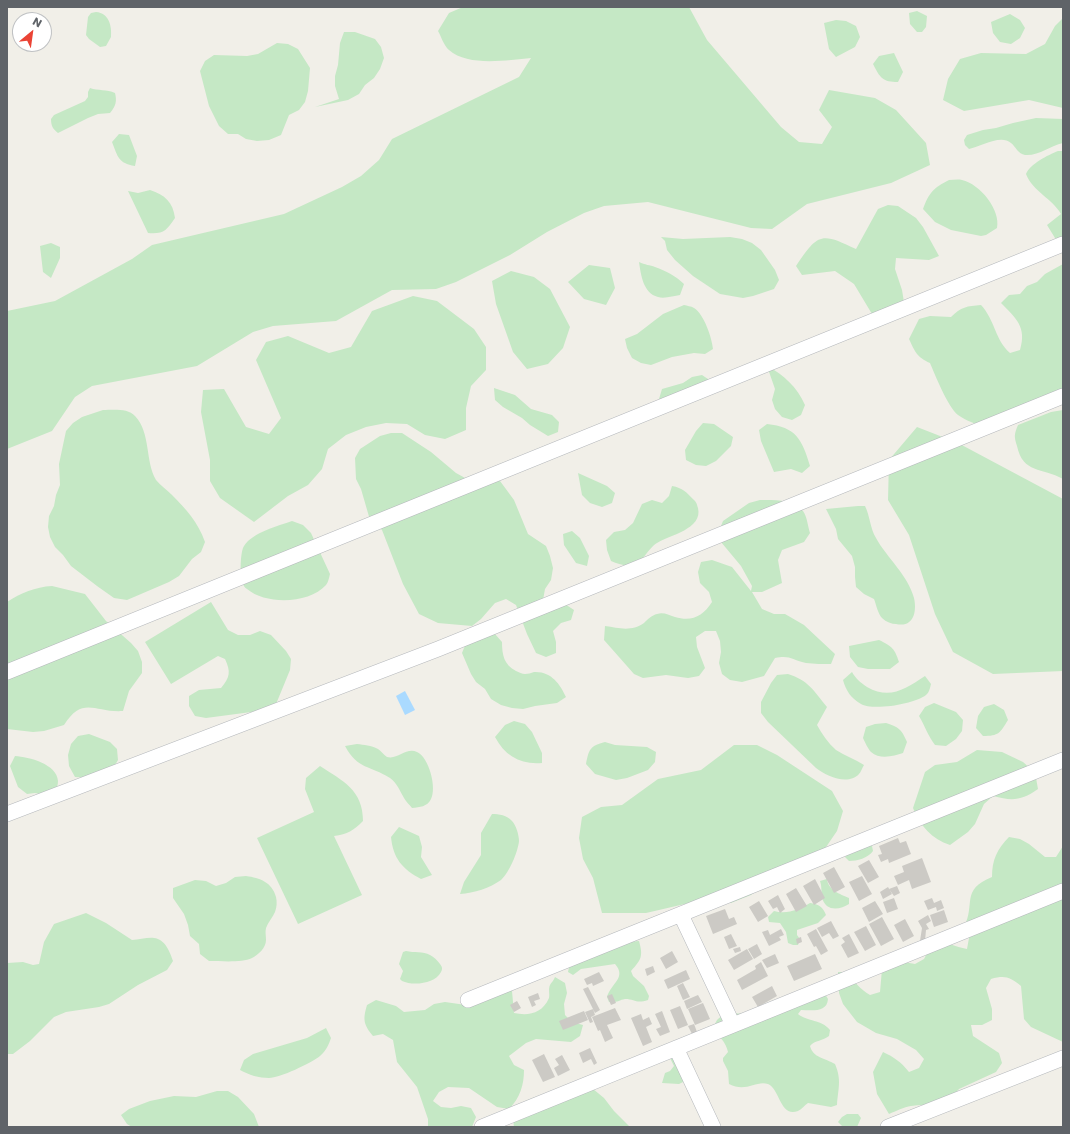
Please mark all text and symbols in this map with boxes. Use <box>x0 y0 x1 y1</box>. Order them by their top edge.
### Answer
north arrow <box>12 12 52 52</box>
text: N <box>30 13 45 31</box>

